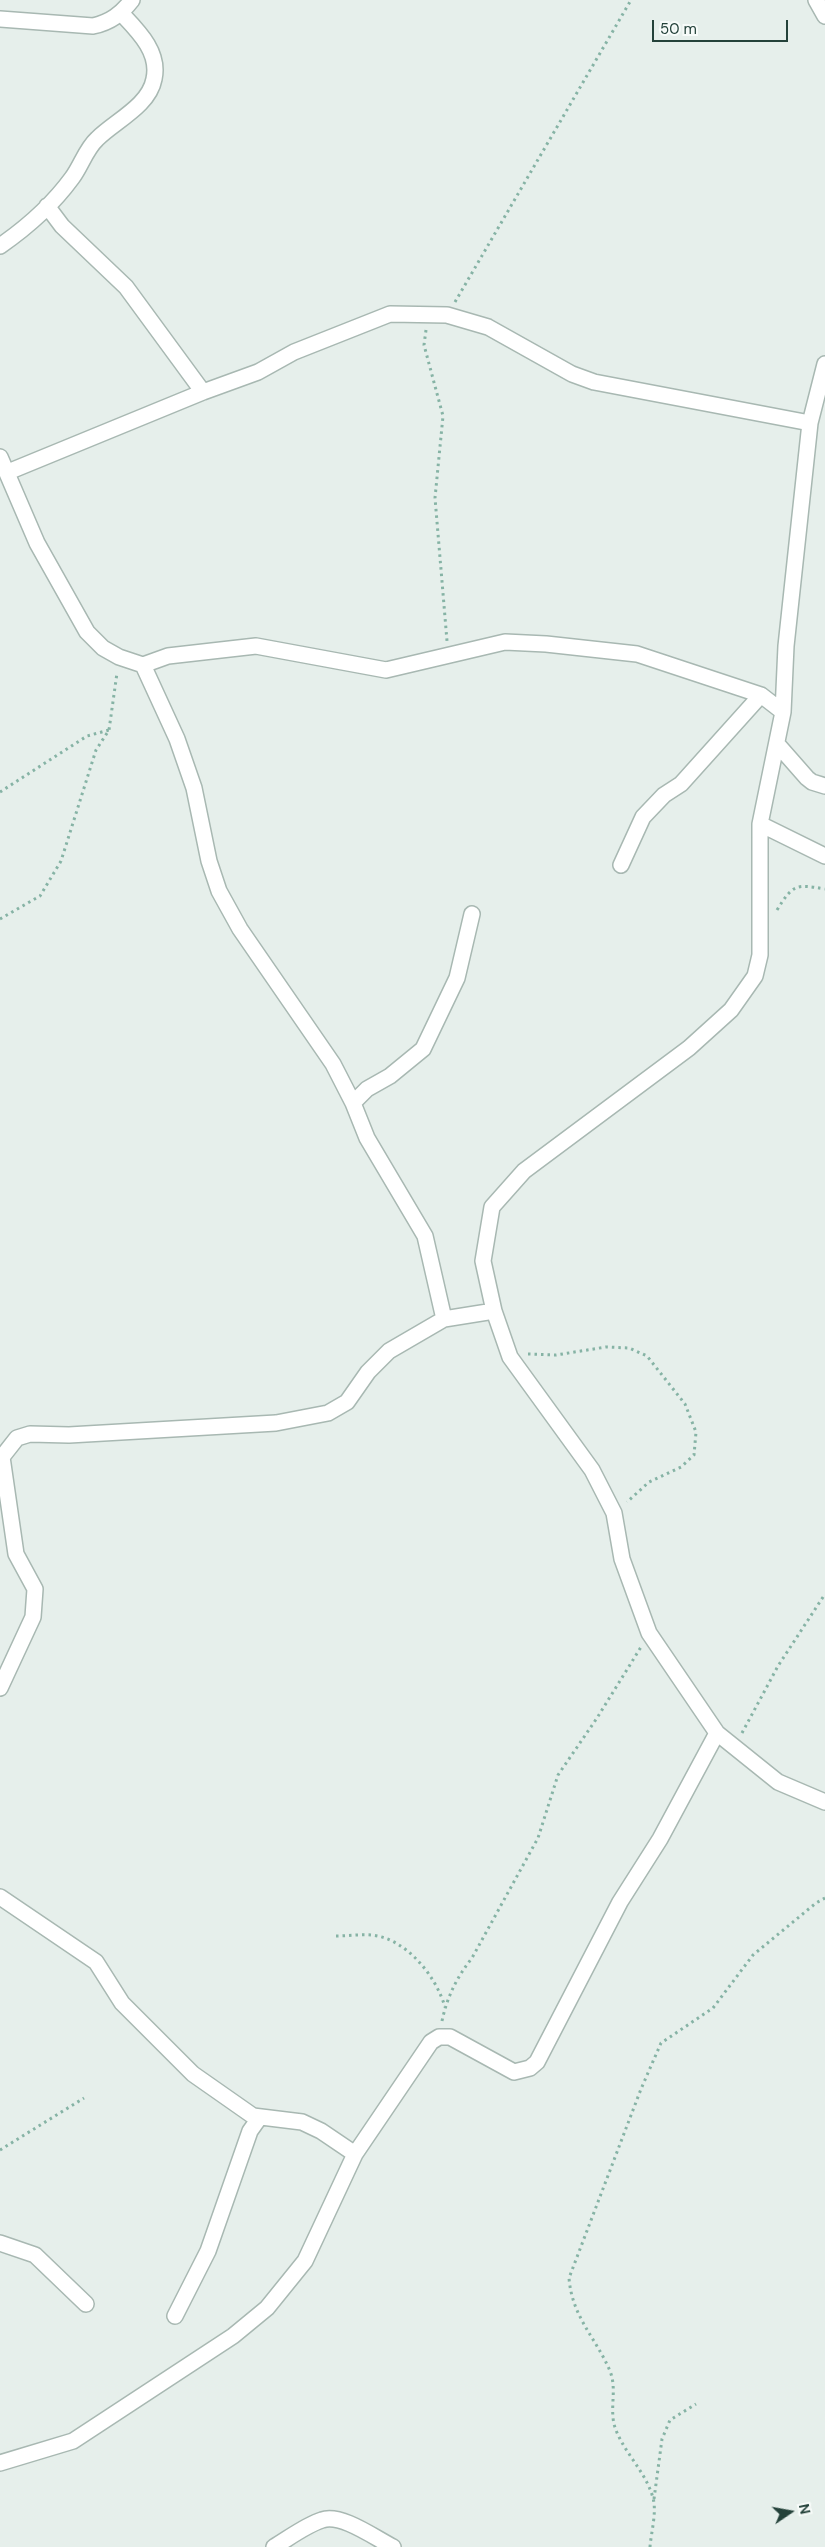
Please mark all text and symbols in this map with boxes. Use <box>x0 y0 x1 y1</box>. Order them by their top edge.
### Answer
scale bar <box>655 10 791 42</box>
text: 50 m <box>660 19 697 39</box>
north arrow <box>765 2487 815 2537</box>
text: N <box>795 2502 815 2516</box>

